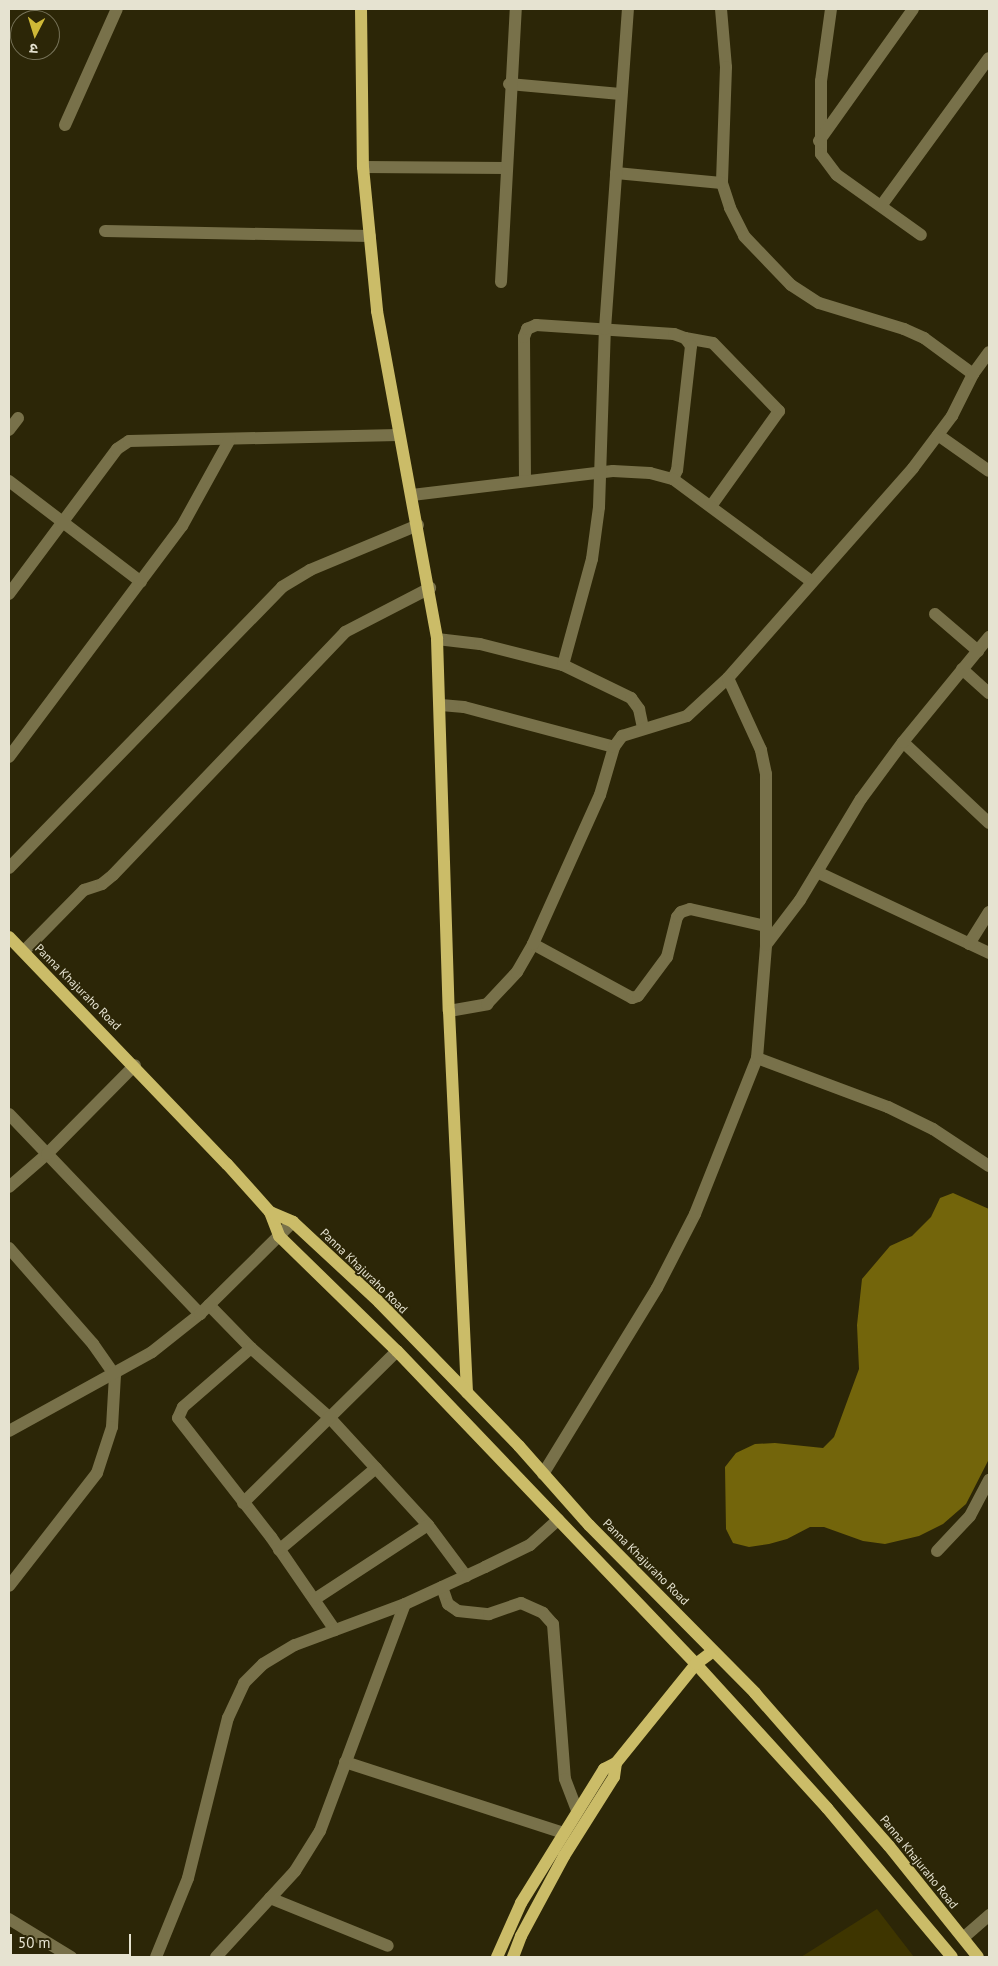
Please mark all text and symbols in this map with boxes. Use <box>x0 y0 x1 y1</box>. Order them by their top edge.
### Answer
north arrow <box>10 10 60 60</box>
text: उ <box>29 40 39 58</box>
street label: Panna Khajuraho Road <box>32 941 124 1033</box>
street label: Panna Khajuraho Road <box>317 1226 411 1316</box>
street label: Panna Khajuraho Road <box>600 1516 692 1608</box>
street label: Panna Khajuraho Road <box>877 1813 961 1911</box>
scale bar <box>12 1924 134 1956</box>
text: 50 m <box>18 1933 51 1952</box>

